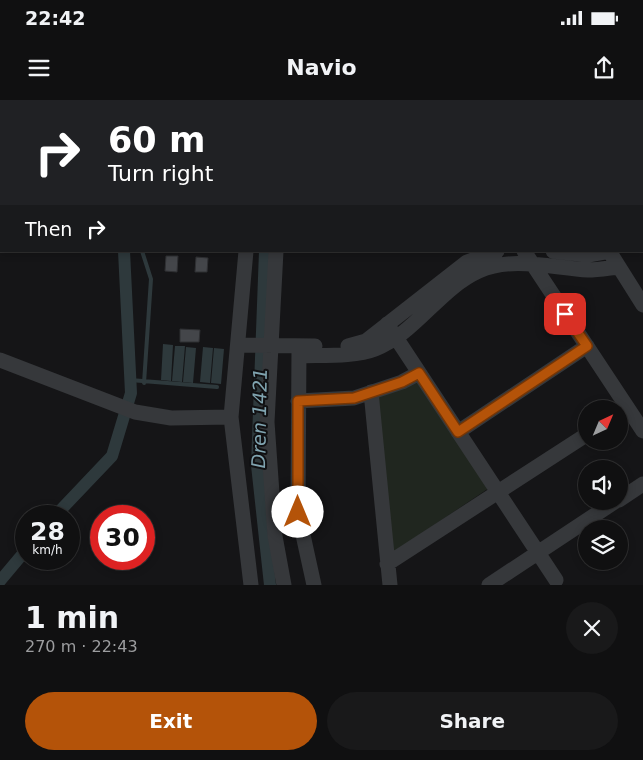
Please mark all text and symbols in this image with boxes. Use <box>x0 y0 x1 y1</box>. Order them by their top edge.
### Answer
text: 22:42 <box>25 7 85 29</box>
icon: menu <box>25 54 53 82</box>
icon: share <box>590 54 618 82</box>
text: Navio <box>286 55 357 80</box>
icon: right <box>25 120 90 185</box>
text: 60 m <box>108 120 205 160</box>
text: Turn right <box>108 161 213 186</box>
icon: right <box>82 215 110 243</box>
text: Then <box>25 218 72 240</box>
pin <box>544 293 586 335</box>
icon: arrive <box>551 300 579 328</box>
water label: Dren 1421 <box>247 368 271 468</box>
north arrow <box>578 400 628 450</box>
map controls <box>578 400 628 570</box>
button: sound <box>578 460 628 510</box>
position arrow <box>271 485 323 537</box>
speed limit sign: 30 <box>90 505 155 570</box>
text: 28 <box>30 517 65 546</box>
button: layers <box>578 520 628 570</box>
text: km/h <box>32 543 63 557</box>
text: 1 min <box>25 600 119 635</box>
button: close <box>566 602 618 654</box>
text: 270 m · 22:43 <box>25 637 138 656</box>
button: Exit <box>25 692 317 750</box>
button: Share <box>327 692 618 750</box>

